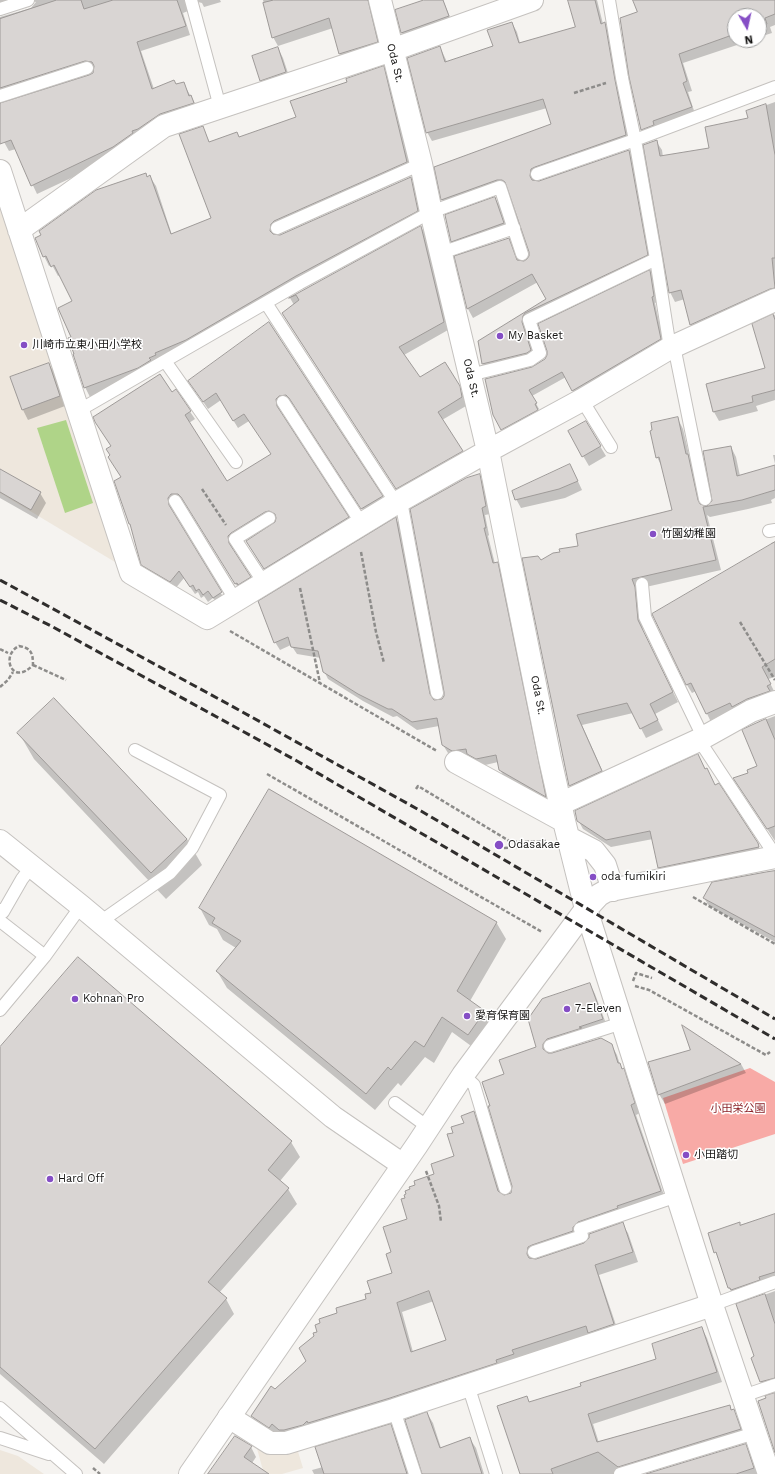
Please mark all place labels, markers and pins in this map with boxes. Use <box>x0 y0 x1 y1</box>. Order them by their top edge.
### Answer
place label: My Basket <box>508 329 563 343</box>
marker: My Basket <box>495 331 505 341</box>
place label: 川崎市立東小田小学校 <box>32 338 142 352</box>
marker: 川崎市立東小田小学校 <box>19 340 29 350</box>
place label: 竹園幼稚園 <box>661 527 716 541</box>
marker: 竹園幼稚園 <box>648 529 658 539</box>
place label: Odasakae <box>508 838 560 852</box>
marker: Odasakae <box>493 839 505 851</box>
place label: oda fumikiri <box>601 870 666 884</box>
marker: oda fumikiri <box>588 872 598 882</box>
place label: Kohnan Pro <box>83 992 144 1006</box>
marker: Kohnan Pro <box>70 994 80 1004</box>
place label: 7-Eleven <box>575 1002 622 1016</box>
marker: 7-Eleven <box>562 1004 572 1014</box>
place label: 愛育保育園 <box>475 1009 530 1023</box>
marker: 愛育保育園 <box>462 1011 472 1021</box>
place label: 小田踏切 <box>694 1148 738 1162</box>
marker: 小田踏切 <box>681 1150 691 1160</box>
place label: Hard Off <box>58 1172 104 1186</box>
marker: Hard Off <box>45 1174 55 1184</box>

